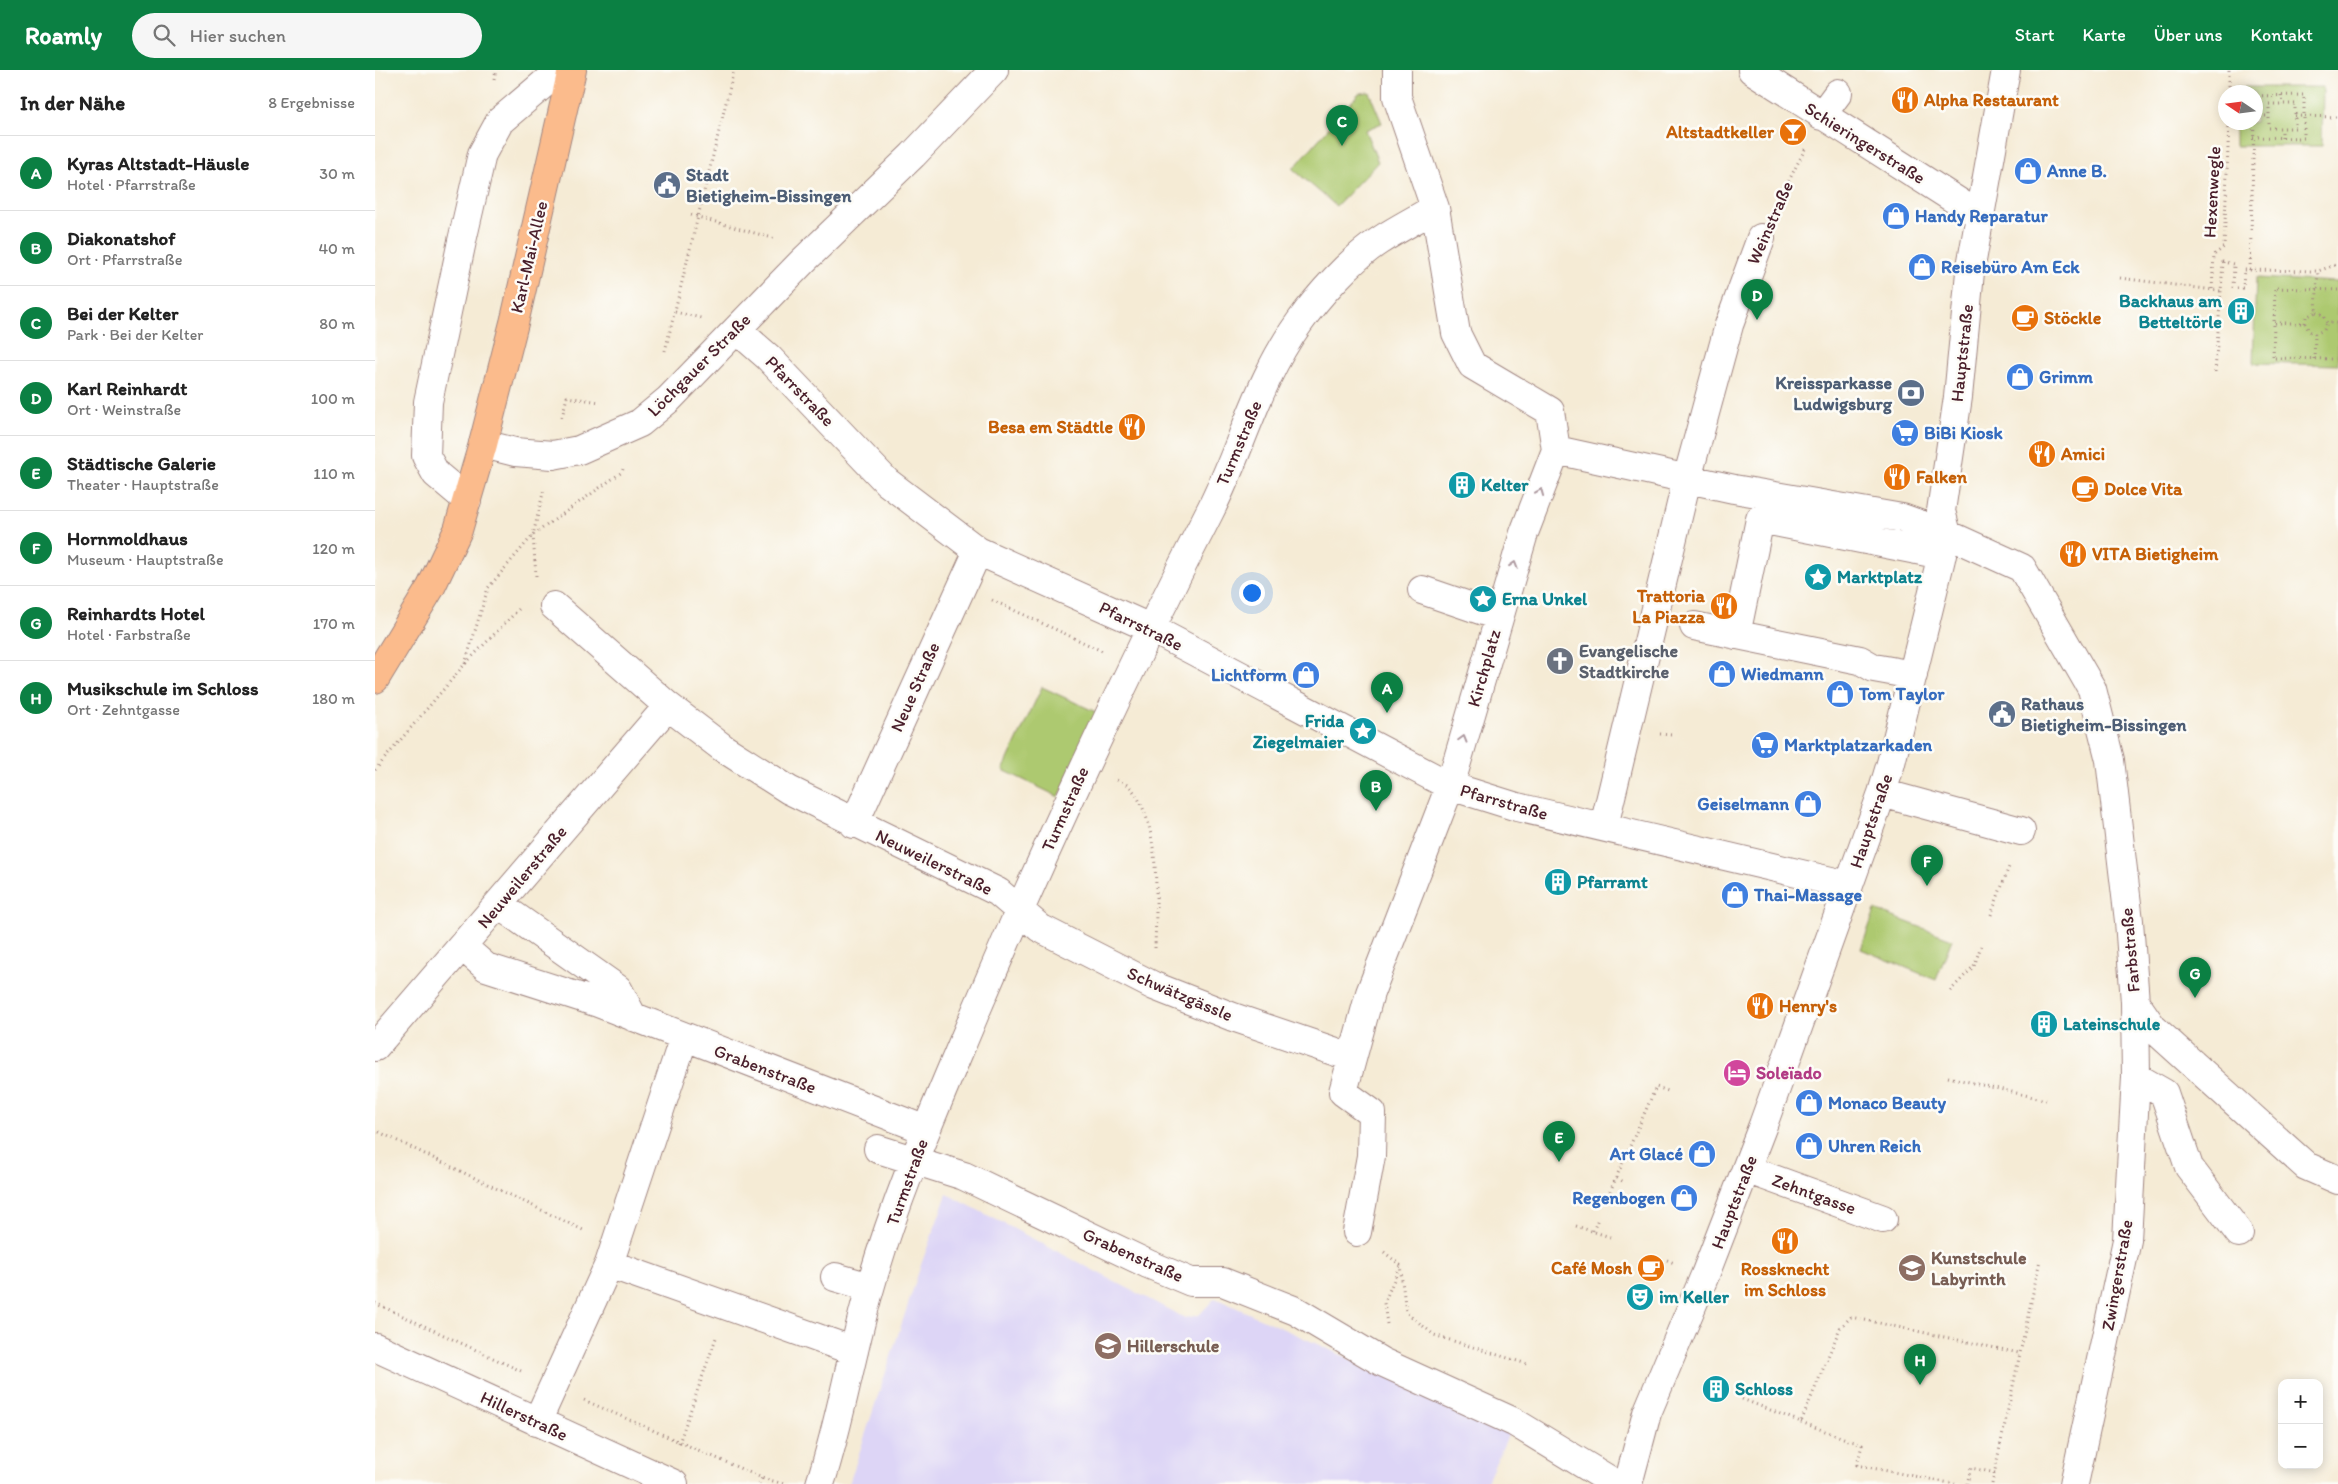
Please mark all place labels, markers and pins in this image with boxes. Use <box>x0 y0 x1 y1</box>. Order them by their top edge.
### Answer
restaurant icon: Alpha Restaurant <box>1890 85 1920 115</box>
place label: Alpha Restaurant <box>1923 89 2059 111</box>
pin: C <box>1326 105 1358 146</box>
bar icon: Altstadtkeller <box>1778 117 1808 147</box>
place label: Altstadtkeller <box>1665 121 1775 143</box>
shop icon: Anne B. <box>2013 156 2043 186</box>
place label: Anne B. <box>2046 160 2107 182</box>
place label: Stadt Bietigheim-Bissingen <box>686 164 852 207</box>
public building icon: Stadt Bietigheim-Bissingen <box>652 170 682 200</box>
shop icon: Handy Reparatur <box>1881 201 1911 231</box>
place label: Handy Reparatur <box>1915 205 2049 227</box>
shop icon: Reisebüro Am Eck <box>1907 252 1937 282</box>
place label: Reisebüro Am Eck <box>1941 256 2080 278</box>
pin: D <box>1741 279 1773 320</box>
place label: Backhaus am Betteltörle <box>2119 290 2223 333</box>
building icon: Backhaus am Betteltörle <box>2226 296 2256 326</box>
cafe icon: Stöckle <box>2010 303 2040 333</box>
place label: Stöckle <box>2044 307 2102 329</box>
shop icon: Grimm <box>2005 362 2035 392</box>
place label: Grimm <box>2039 366 2094 388</box>
place label: Kreissparkasse Ludwigsburg <box>1775 372 1893 415</box>
bank icon: Kreissparkasse Ludwigsburg <box>1896 378 1926 408</box>
restaurant icon: Besa em Städtle <box>1117 412 1147 442</box>
place label: Besa em Städtle <box>988 416 1113 438</box>
supermarket icon: BiBi Kiosk <box>1890 418 1920 448</box>
place label: BiBi Kiosk <box>1924 422 2004 444</box>
restaurant icon: Amici <box>2027 439 2057 469</box>
place label: Amici <box>2060 443 2105 465</box>
restaurant icon: Falken <box>1882 462 1912 492</box>
place label: Falken <box>1916 466 1968 488</box>
building icon: Kelter <box>1447 470 1477 500</box>
place label: Kelter <box>1481 474 1529 496</box>
cafe icon: Dolce Vita <box>2070 474 2100 504</box>
place label: Dolce Vita <box>2104 478 2183 500</box>
restaurant icon: VITA Bietigheim <box>2058 539 2088 569</box>
place label: VITA Bietigheim <box>2092 543 2219 565</box>
place icon: Marktplatz <box>1803 562 1833 592</box>
place label: Marktplatz <box>1837 566 1923 588</box>
place icon: Erna Unkel <box>1468 584 1498 614</box>
place label: Trattoria La Piazza <box>1632 585 1706 628</box>
place label: Erna Unkel <box>1502 588 1588 610</box>
restaurant icon: Trattoria La Piazza <box>1709 591 1739 621</box>
place label: Evangelische Stadtkirche <box>1579 640 1679 683</box>
church icon: Evangelische Stadtkirche <box>1545 646 1575 676</box>
shop icon: Wiedmann <box>1707 659 1737 689</box>
shop icon: Lichtform <box>1291 660 1321 690</box>
place label: Wiedmann <box>1741 663 1825 685</box>
place label: Lichtform <box>1211 664 1288 686</box>
pin: A <box>1371 672 1403 713</box>
shop icon: Tom Taylor <box>1825 679 1855 709</box>
place label: Tom Taylor <box>1858 683 1945 705</box>
place label: Rathaus Bietigheim-Bissingen <box>2021 693 2187 736</box>
public building icon: Rathaus Bietigheim-Bissingen <box>1987 699 2017 729</box>
place label: Frida Ziegelmaier <box>1253 710 1345 753</box>
place icon: Frida Ziegelmaier <box>1348 716 1378 746</box>
supermarket icon: Marktplatzarkaden <box>1750 730 1780 760</box>
place label: Marktplatzarkaden <box>1784 734 1933 756</box>
pin: B <box>1360 770 1392 811</box>
shop icon: Geiselmann <box>1793 789 1823 819</box>
place label: Geiselmann <box>1697 793 1789 815</box>
pin: F <box>1911 845 1943 886</box>
building icon: Pfarramt <box>1543 867 1573 897</box>
place label: Pfarramt <box>1577 871 1648 893</box>
shop icon: Thai-Massage <box>1720 880 1750 910</box>
place label: Thai-Massage <box>1753 884 1863 906</box>
pin: G <box>2179 957 2211 998</box>
restaurant icon: Henry's <box>1745 991 1775 1021</box>
place label: Henry's <box>1779 995 1837 1017</box>
building icon: Lateinschule <box>2029 1009 2059 1039</box>
place label: Lateinschule <box>2063 1013 2161 1035</box>
hotel icon: Soleïado <box>1722 1058 1752 1088</box>
place label: Soleïado <box>1756 1062 1822 1084</box>
shop icon: Monaco Beauty <box>1794 1088 1824 1118</box>
place label: Monaco Beauty <box>1828 1092 1947 1114</box>
pin: E <box>1543 1121 1575 1162</box>
shop icon: Uhren Reich <box>1794 1131 1824 1161</box>
place label: Uhren Reich <box>1828 1135 1922 1157</box>
shop icon: Art Glacé <box>1687 1139 1717 1169</box>
place label: Art Glacé <box>1609 1143 1683 1165</box>
shop icon: Regenbogen <box>1669 1183 1699 1213</box>
place label: Regenbogen <box>1572 1187 1665 1209</box>
restaurant icon: Rossknecht im Schloss <box>1770 1226 1800 1256</box>
place label: Kunstschule Labyrinth <box>1931 1247 2027 1290</box>
cafe icon: Café Mosh <box>1636 1253 1666 1283</box>
school or university icon: Kunstschule Labyrinth <box>1897 1253 1927 1283</box>
place label: Café Mosh <box>1551 1257 1632 1279</box>
place label: Rossknecht im Schloss <box>1741 1258 1830 1301</box>
theatre icon: im Keller <box>1625 1282 1655 1312</box>
place label: im Keller <box>1659 1286 1730 1308</box>
school or university icon: Hillerschule <box>1093 1331 1123 1361</box>
place label: Hillerschule <box>1127 1335 1220 1357</box>
pin: H <box>1904 1344 1936 1385</box>
building icon: Schloss <box>1701 1374 1731 1404</box>
place label: Schloss <box>1735 1378 1793 1400</box>

